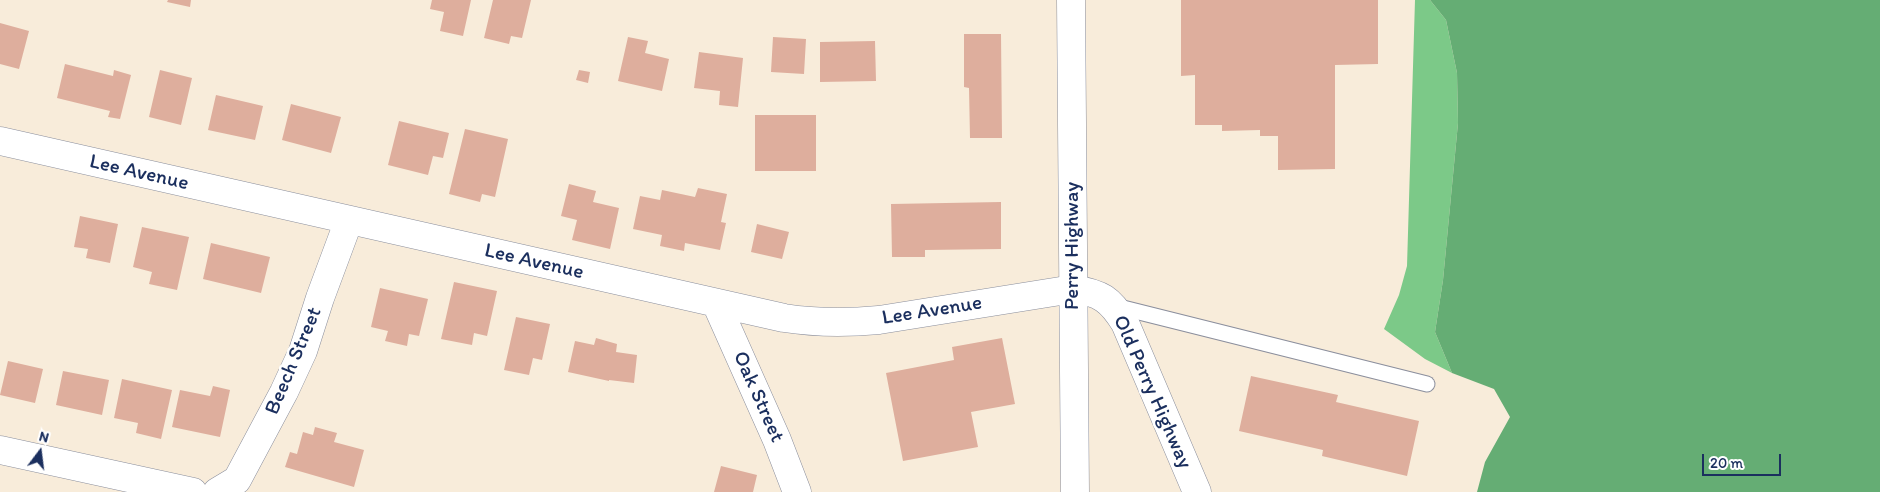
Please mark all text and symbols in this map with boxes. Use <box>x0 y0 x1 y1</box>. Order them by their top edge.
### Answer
street label: Lee Avenue <box>87 149 191 197</box>
street label: Perry Highway <box>1060 182 1086 310</box>
street label: Lee Avenue <box>482 238 586 286</box>
street label: Lee Avenue <box>880 291 984 331</box>
street label: Beech Street <box>260 303 328 419</box>
street label: Old Perry Highway <box>1107 311 1197 473</box>
street label: Oak Street <box>727 348 789 446</box>
north arrow <box>15 427 65 477</box>
text: N <box>37 428 51 446</box>
scale bar <box>1705 444 1784 476</box>
text: 20 m <box>1710 454 1743 472</box>

